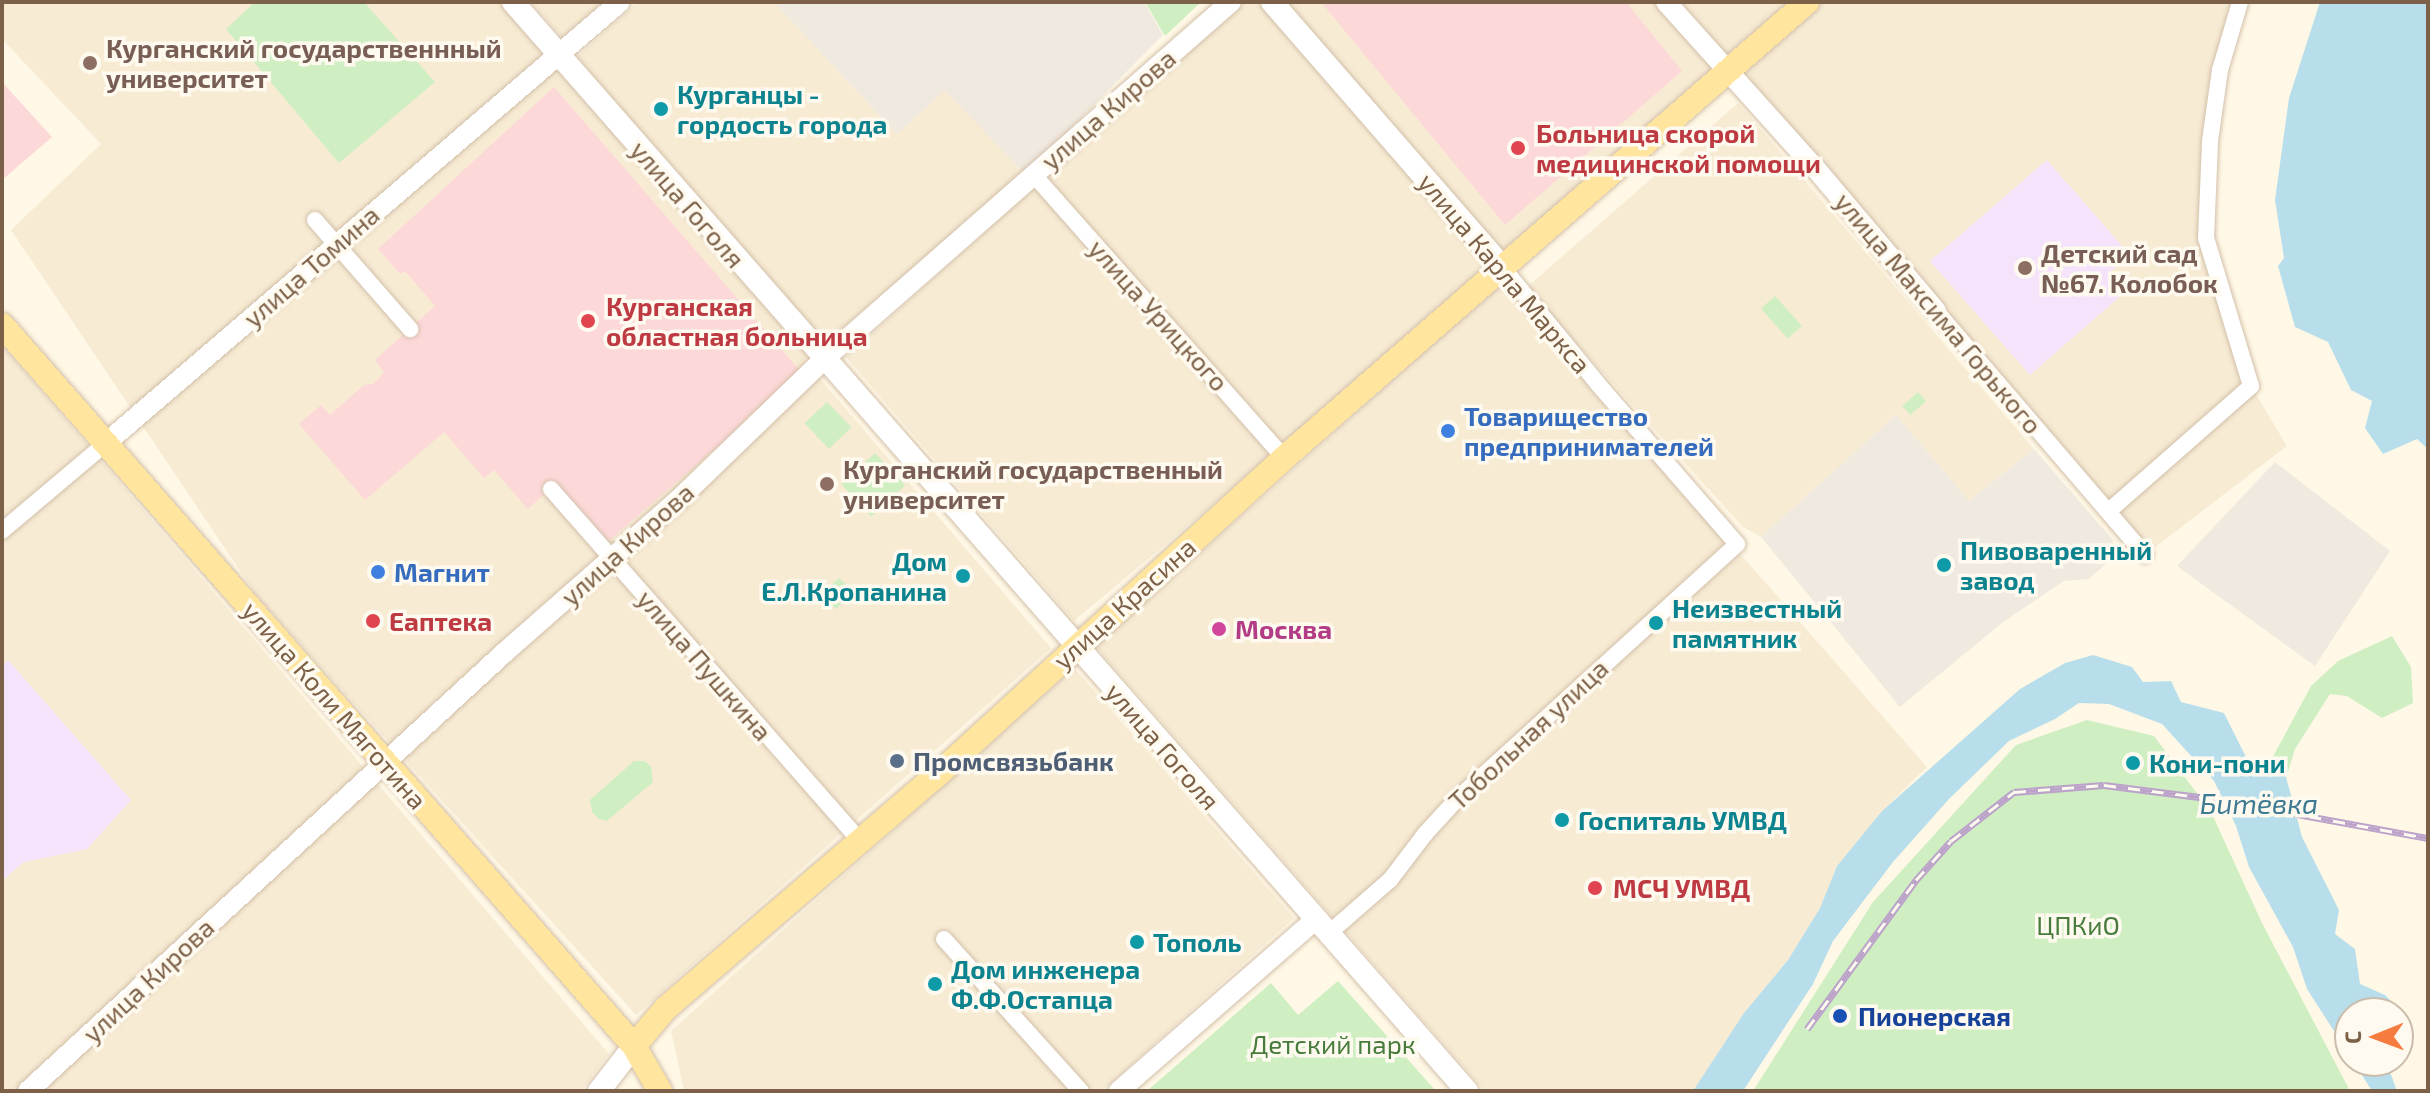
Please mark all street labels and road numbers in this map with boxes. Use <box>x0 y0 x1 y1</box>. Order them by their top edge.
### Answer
street label: улица Кирова <box>1034 42 1182 176</box>
street label: улица Гоголя <box>624 134 752 274</box>
street label: улица Карла Маркса <box>1412 167 1598 379</box>
street label: улица Максима Горького <box>1829 186 2049 440</box>
street label: улица Томина <box>237 199 385 333</box>
street label: улица Урицкого <box>1083 233 1235 397</box>
street label: улица Кирова <box>554 476 700 612</box>
street label: улица Красина <box>1046 531 1202 675</box>
street label: улица Пушкина <box>631 583 779 747</box>
street label: улица Коли Мяготина <box>236 595 434 815</box>
street label: Тобольная улица <box>1442 652 1614 816</box>
street label: улица Гоголя <box>1099 676 1227 816</box>
street label: улица Кирова <box>76 911 220 1049</box>

